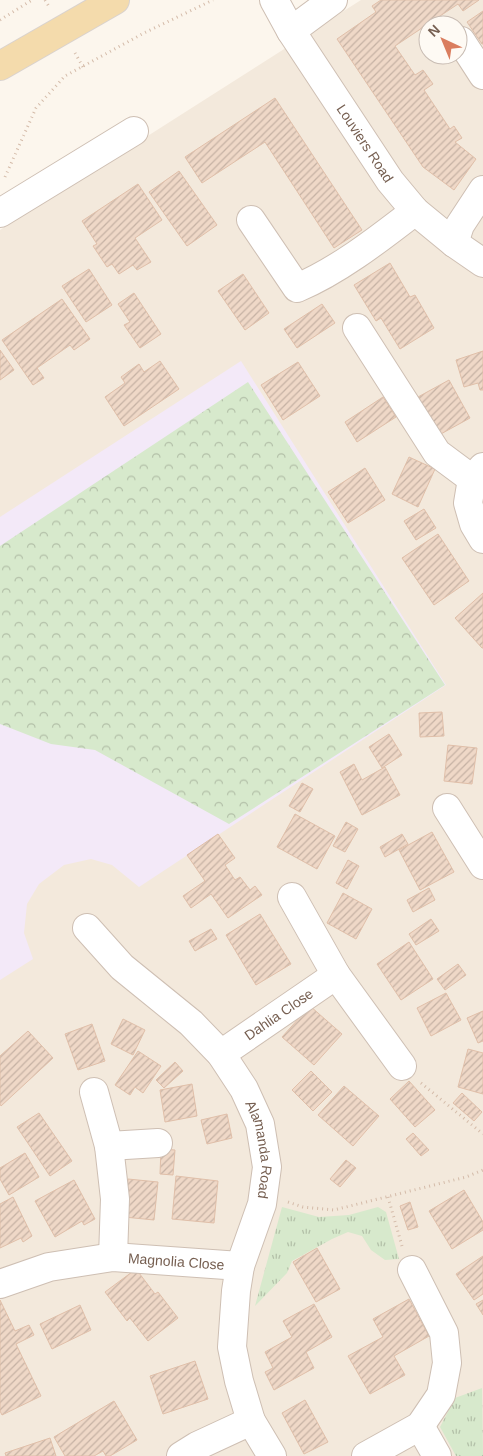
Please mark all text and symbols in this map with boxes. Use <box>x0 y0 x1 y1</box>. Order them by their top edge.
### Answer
north arrow <box>418 15 468 65</box>
text: N <box>425 21 443 40</box>
street label: Louviers Road <box>334 101 397 186</box>
street label: Dahlia Close <box>241 985 316 1043</box>
street label: Alamanda Road <box>242 1098 275 1200</box>
street label: Magnolia Close <box>127 1250 225 1273</box>

